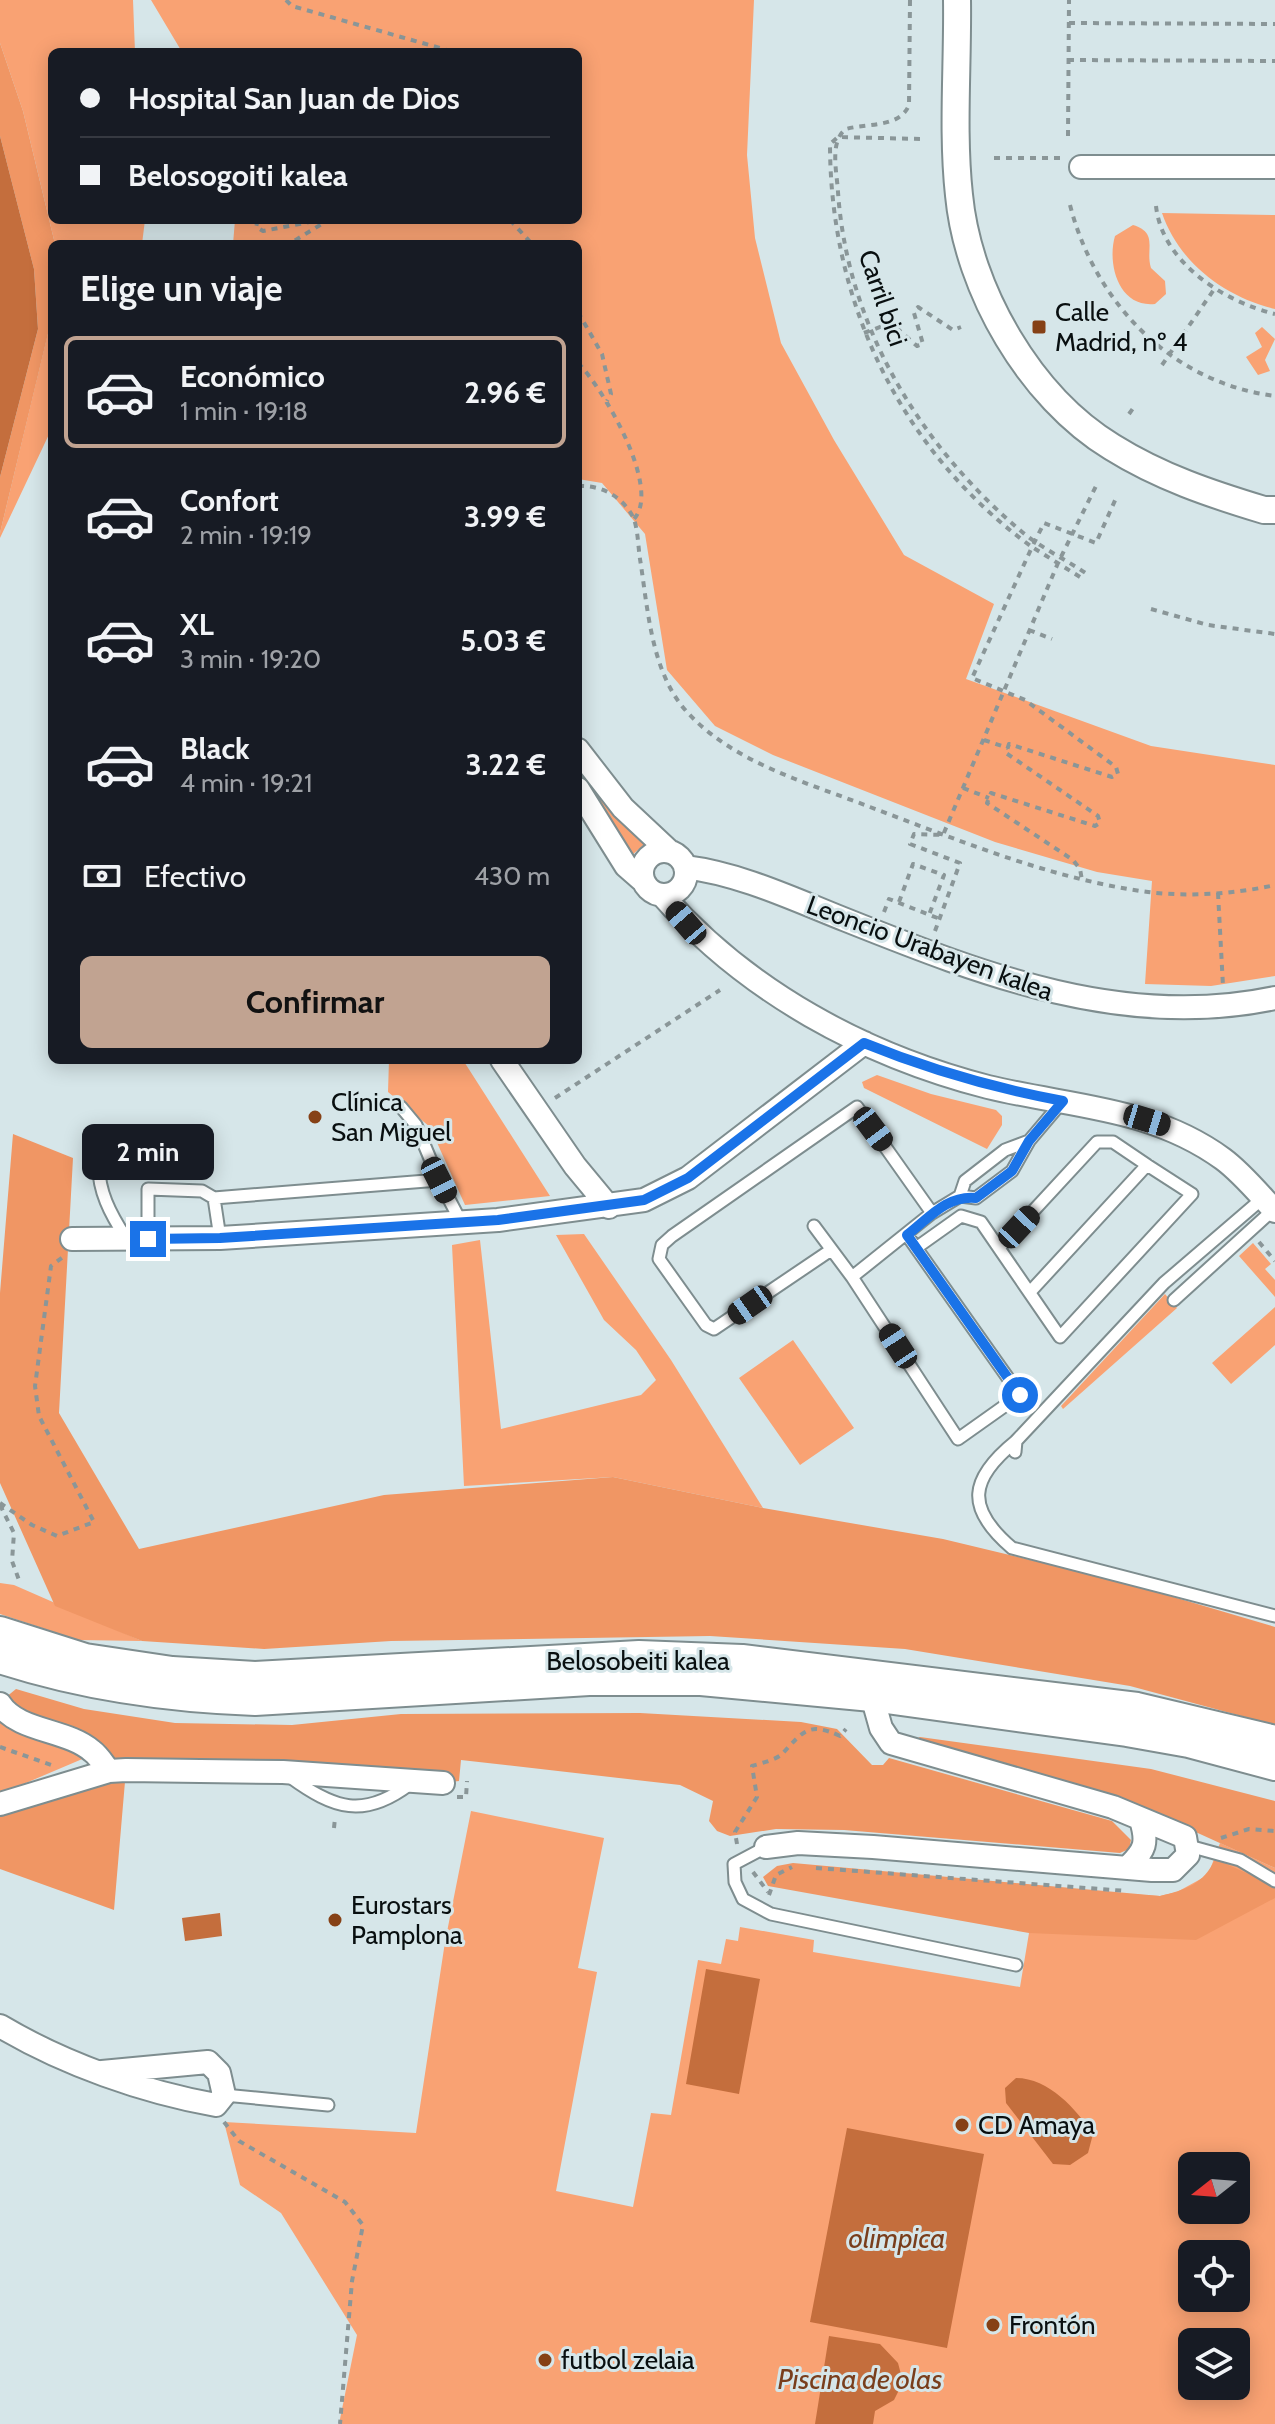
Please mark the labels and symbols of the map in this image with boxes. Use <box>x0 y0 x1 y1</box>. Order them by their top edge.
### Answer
street label: Carril bici <box>852 246 914 350</box>
place label: Calle Madrid, nº 4 <box>1055 296 1188 358</box>
marker: Calle Madrid, nº 4 <box>1030 318 1048 336</box>
street label: Leoncio Urabayen kalea <box>802 888 1058 1008</box>
car <box>661 897 711 949</box>
place label: Clínica San Miguel <box>331 1086 451 1148</box>
car <box>1121 1102 1173 1138</box>
car <box>849 1103 897 1155</box>
marker: Clínica San Miguel <box>306 1108 324 1126</box>
callout: 2 min <box>82 1123 214 1179</box>
car <box>417 1153 461 1207</box>
car <box>994 1201 1044 1253</box>
route end <box>130 1221 166 1257</box>
car <box>723 1281 777 1329</box>
car <box>875 1319 921 1373</box>
route start <box>1002 1377 1038 1413</box>
street label: Belosobeiti kalea <box>546 1645 730 1677</box>
place label: Eurostars Pamplona <box>351 1889 463 1951</box>
marker: Eurostars Pamplona <box>326 1911 344 1929</box>
place label: CD Amaya <box>978 2109 1096 2141</box>
marker: CD Amaya <box>953 2116 971 2134</box>
north arrow <box>1178 2152 1250 2224</box>
water label: olimpica <box>849 2221 945 2255</box>
place label: Frontón <box>1009 2309 1095 2341</box>
marker: Frontón <box>984 2316 1002 2334</box>
place label: futbol zelaia <box>561 2344 695 2376</box>
marker: futbol zelaia <box>536 2351 554 2369</box>
water label: Piscina de olas <box>778 2362 942 2396</box>

